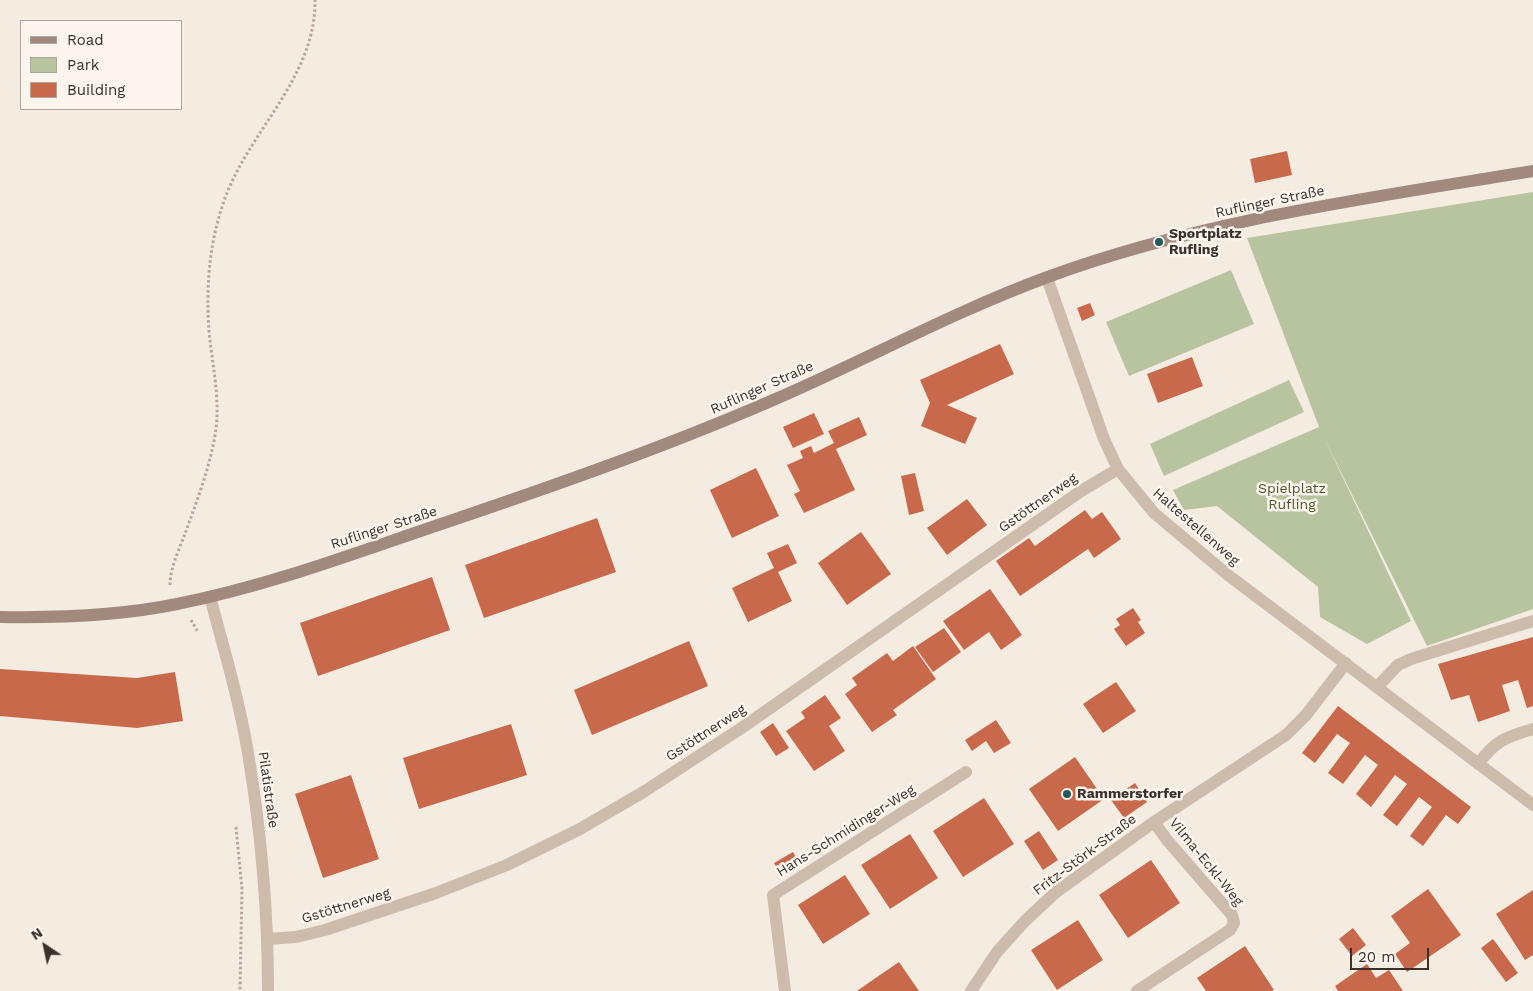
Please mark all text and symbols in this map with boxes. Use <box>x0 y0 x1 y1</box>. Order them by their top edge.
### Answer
legend <box>20 20 182 110</box>
text: Road <box>67 31 104 49</box>
text: Park <box>67 56 99 74</box>
text: Building <box>67 81 125 99</box>
street label: Ruflinger Straße <box>1214 182 1326 222</box>
place label: Sportplatz Rufling <box>1169 226 1242 258</box>
marker: Sportplatz Rufling <box>1153 236 1165 248</box>
street label: Ruflinger Straße <box>708 358 816 418</box>
street label: Gstöttnerweg <box>996 470 1080 536</box>
park label: Spielplatz Rufling <box>1258 481 1326 514</box>
street label: Haltestellenweg <box>1149 485 1243 569</box>
street label: Ruflinger Straße <box>329 503 439 553</box>
street label: Gstöttnerweg <box>663 701 749 765</box>
street label: Pilatistraße <box>254 751 282 829</box>
street label: Hans-Schmidinger-Weg <box>774 781 918 881</box>
place label: Rammerstorfer <box>1077 786 1183 802</box>
marker: Rammerstorfer <box>1061 788 1073 800</box>
street label: Fritz-Störk-Straße <box>1030 811 1140 899</box>
street label: Vilma-Eckl-Weg <box>1165 815 1247 909</box>
street label: Gstöttnerweg <box>300 885 392 927</box>
north arrow <box>20 921 70 971</box>
text: N <box>28 924 45 943</box>
scale bar <box>1353 938 1432 970</box>
text: 20 m <box>1358 948 1396 966</box>

